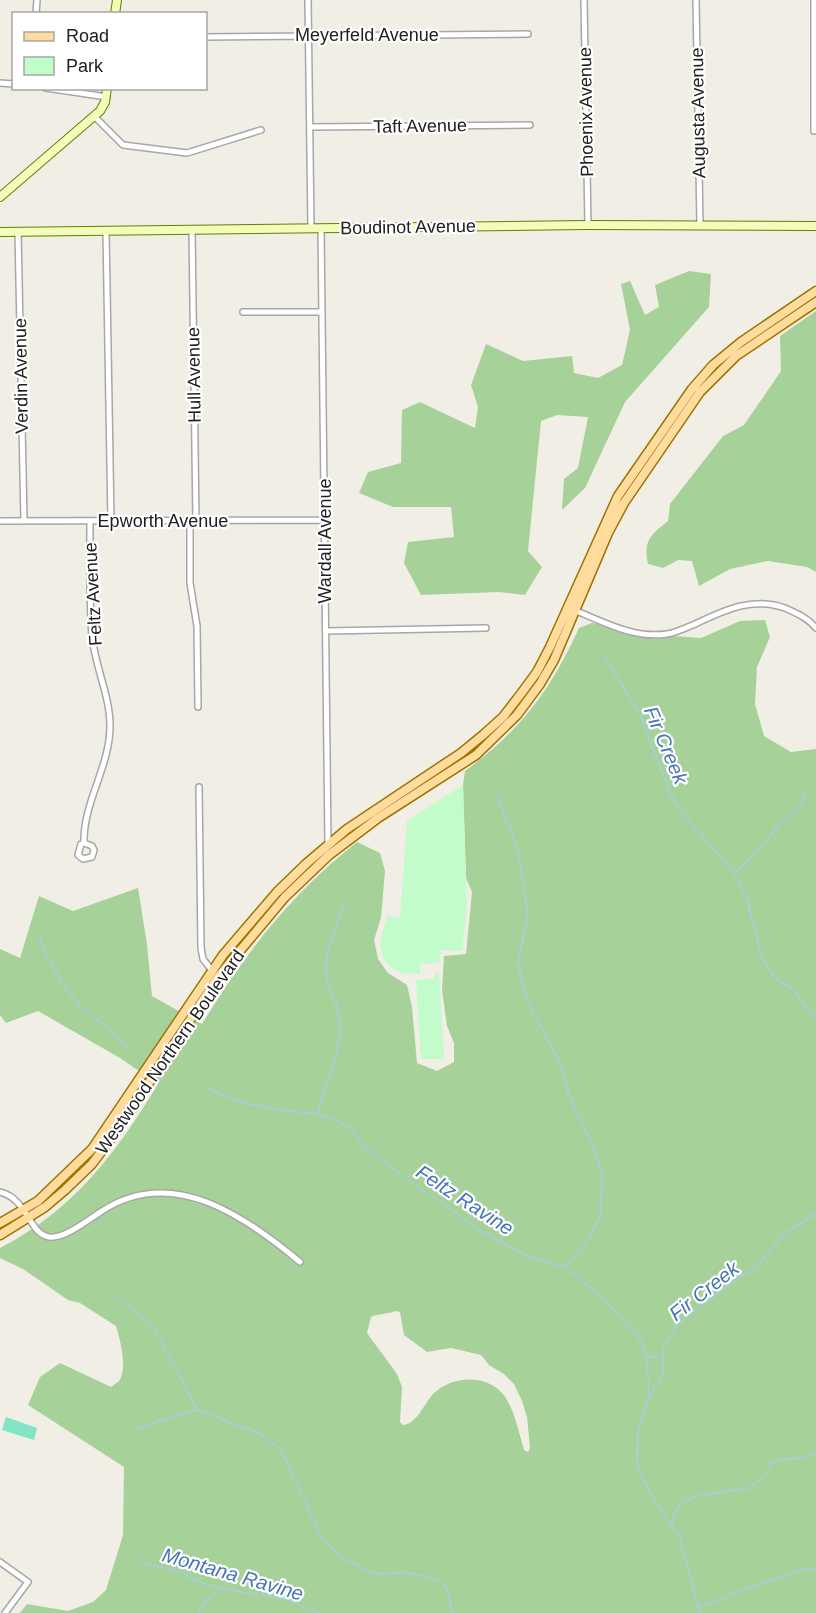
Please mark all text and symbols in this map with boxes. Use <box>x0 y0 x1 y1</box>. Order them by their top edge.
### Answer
legend <box>12 12 207 90</box>
street label: Meyerfeld Avenue <box>295 25 439 45</box>
text: Road <box>66 26 109 46</box>
street label: Phoenix Avenue <box>575 47 597 177</box>
street label: Augusta Avenue <box>687 47 709 179</box>
text: Park <box>66 56 104 76</box>
street label: Taft Avenue <box>373 115 467 137</box>
street label: Boudinot Avenue <box>340 216 476 238</box>
street label: Verdin Avenue <box>10 318 32 434</box>
street label: Hull Avenue <box>183 327 205 423</box>
street label: Wardall Avenue <box>315 478 335 604</box>
street label: Epworth Avenue <box>98 511 228 531</box>
street label: Feltz Avenue <box>80 542 106 646</box>
water label: Fir Creek <box>640 703 693 788</box>
street label: Westwood Northern Boulevard <box>92 946 248 1158</box>
water label: Feltz Ravine <box>412 1161 518 1239</box>
water label: Fir Creek <box>665 1256 744 1325</box>
water label: Montana Ravine <box>160 1543 306 1605</box>

